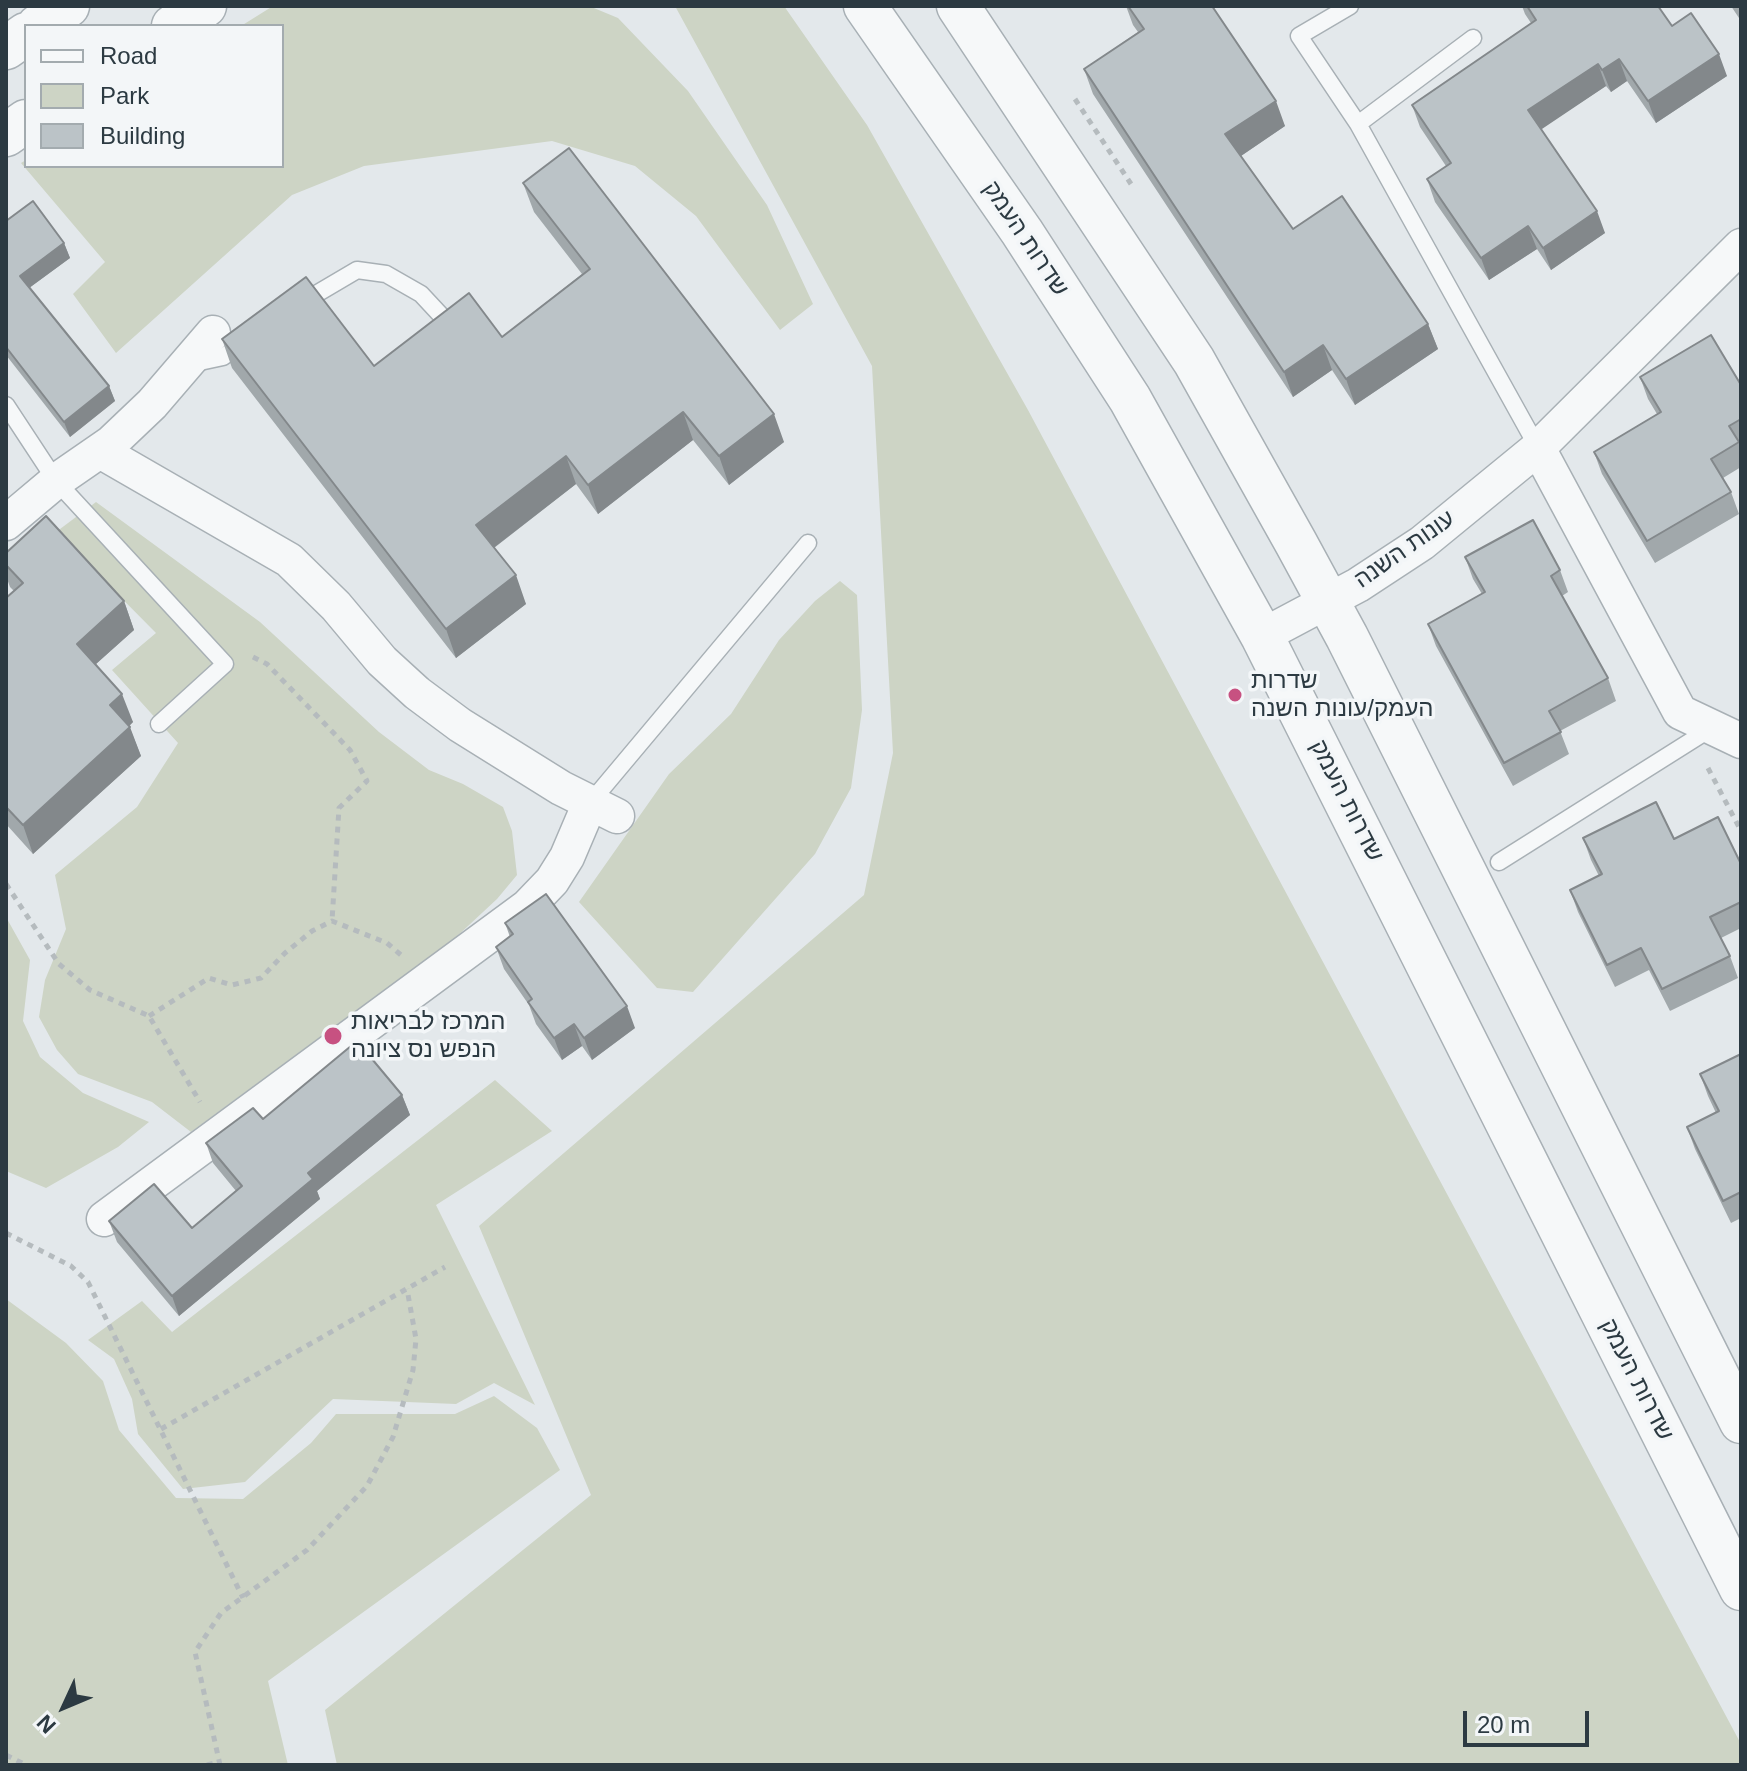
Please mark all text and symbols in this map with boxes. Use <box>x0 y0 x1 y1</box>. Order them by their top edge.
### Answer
legend <box>24 24 284 168</box>
text: Road <box>100 42 157 69</box>
text: Park <box>100 82 149 109</box>
text: Building <box>100 122 185 149</box>
street label: שדרות העמק <box>976 176 1074 302</box>
street label: עונות השנה <box>1349 505 1461 595</box>
place label: שדרות העמק/עונות השנה <box>1251 667 1434 723</box>
marker: שדרות העמק/עונות השנה <box>1226 686 1244 704</box>
street label: שדרות העמק <box>1303 735 1389 867</box>
place label: המרכז לבריאות הנפש נס ציונה <box>351 1008 505 1064</box>
marker: המרכז לבריאות הנפש נס ציונה <box>322 1025 344 1047</box>
street label: שדרות העמק <box>1593 1314 1679 1446</box>
north arrow <box>24 1667 104 1747</box>
scale bar <box>1467 1695 1593 1745</box>
text: N <box>32 1710 61 1738</box>
text: 20 m <box>1477 1711 1530 1738</box>

